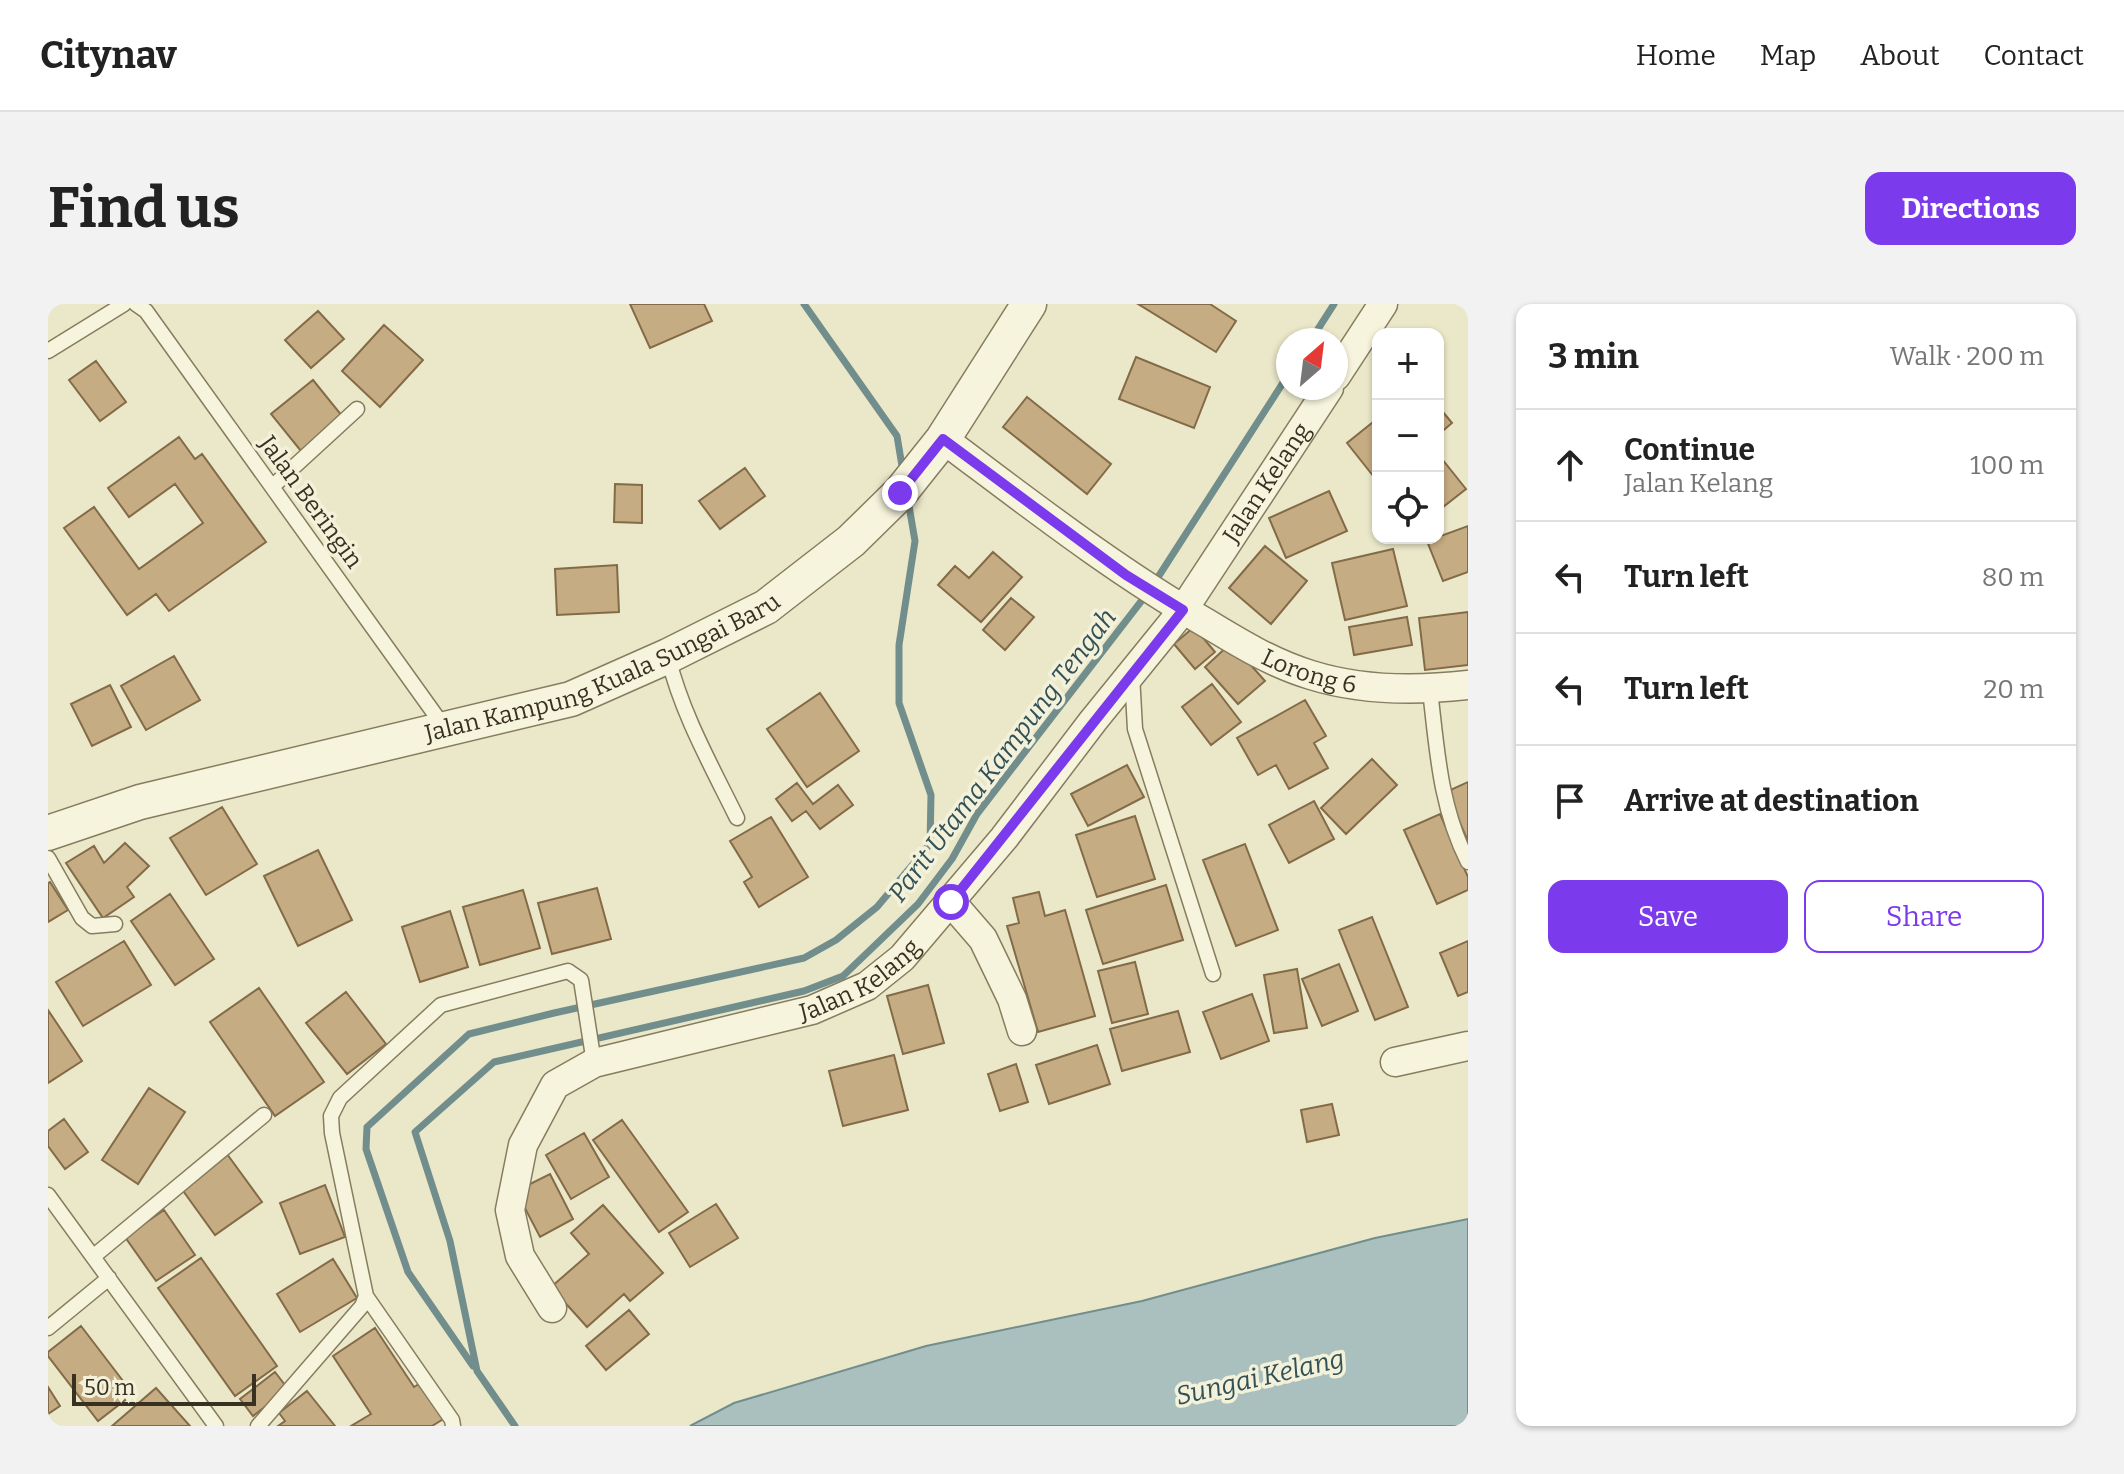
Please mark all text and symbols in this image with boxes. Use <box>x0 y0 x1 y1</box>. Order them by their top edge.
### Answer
text: Citynav <box>40 32 177 78</box>
text: Home <box>1636 39 1716 72</box>
text: Map <box>1760 39 1816 72</box>
text: About <box>1860 39 1940 72</box>
text: Contact <box>1984 39 2084 72</box>
button: Directions <box>1865 172 2076 245</box>
text: Find us <box>48 175 240 242</box>
north arrow <box>1276 328 1348 400</box>
map controls <box>1372 328 1444 544</box>
button: + <box>1372 328 1444 400</box>
text: 3 min <box>1548 336 1639 377</box>
text: Walk · 200 m <box>1890 341 2044 372</box>
button: − <box>1372 400 1444 472</box>
street label: Jalan Kelang <box>1217 418 1316 549</box>
street label: Jalan Beringin <box>253 430 368 574</box>
text: Continue <box>1624 432 1755 468</box>
icon: ahead <box>1548 443 1592 487</box>
text: 100 m <box>1970 450 2044 481</box>
text: Jalan Kelang <box>1624 468 1773 499</box>
button: locate <box>1372 472 1444 544</box>
route end <box>882 475 918 511</box>
icon: left <box>1548 555 1592 599</box>
text: Turn left <box>1624 559 1749 595</box>
text: 80 m <box>1982 562 2044 593</box>
street label: Jalan Kampung Kuala Sungai Baru <box>421 587 786 748</box>
water label: Parit Utama Kampung Tengah <box>882 603 1123 908</box>
street label: Lorong 6 <box>1257 643 1359 699</box>
icon: left <box>1548 667 1592 711</box>
text: Turn left <box>1624 671 1749 707</box>
text: 20 m <box>1983 674 2044 705</box>
icon: arrive <box>1548 779 1592 823</box>
text: Arrive at destination <box>1624 783 1919 819</box>
button: Save <box>1548 880 1788 953</box>
button: Share <box>1804 880 2044 953</box>
route start <box>933 884 969 920</box>
street label: Jalan Kelang <box>796 933 926 1027</box>
water label: Sungai Kelang <box>1173 1343 1347 1412</box>
scale bar <box>72 1370 256 1406</box>
text: 50 m <box>84 1374 135 1401</box>

